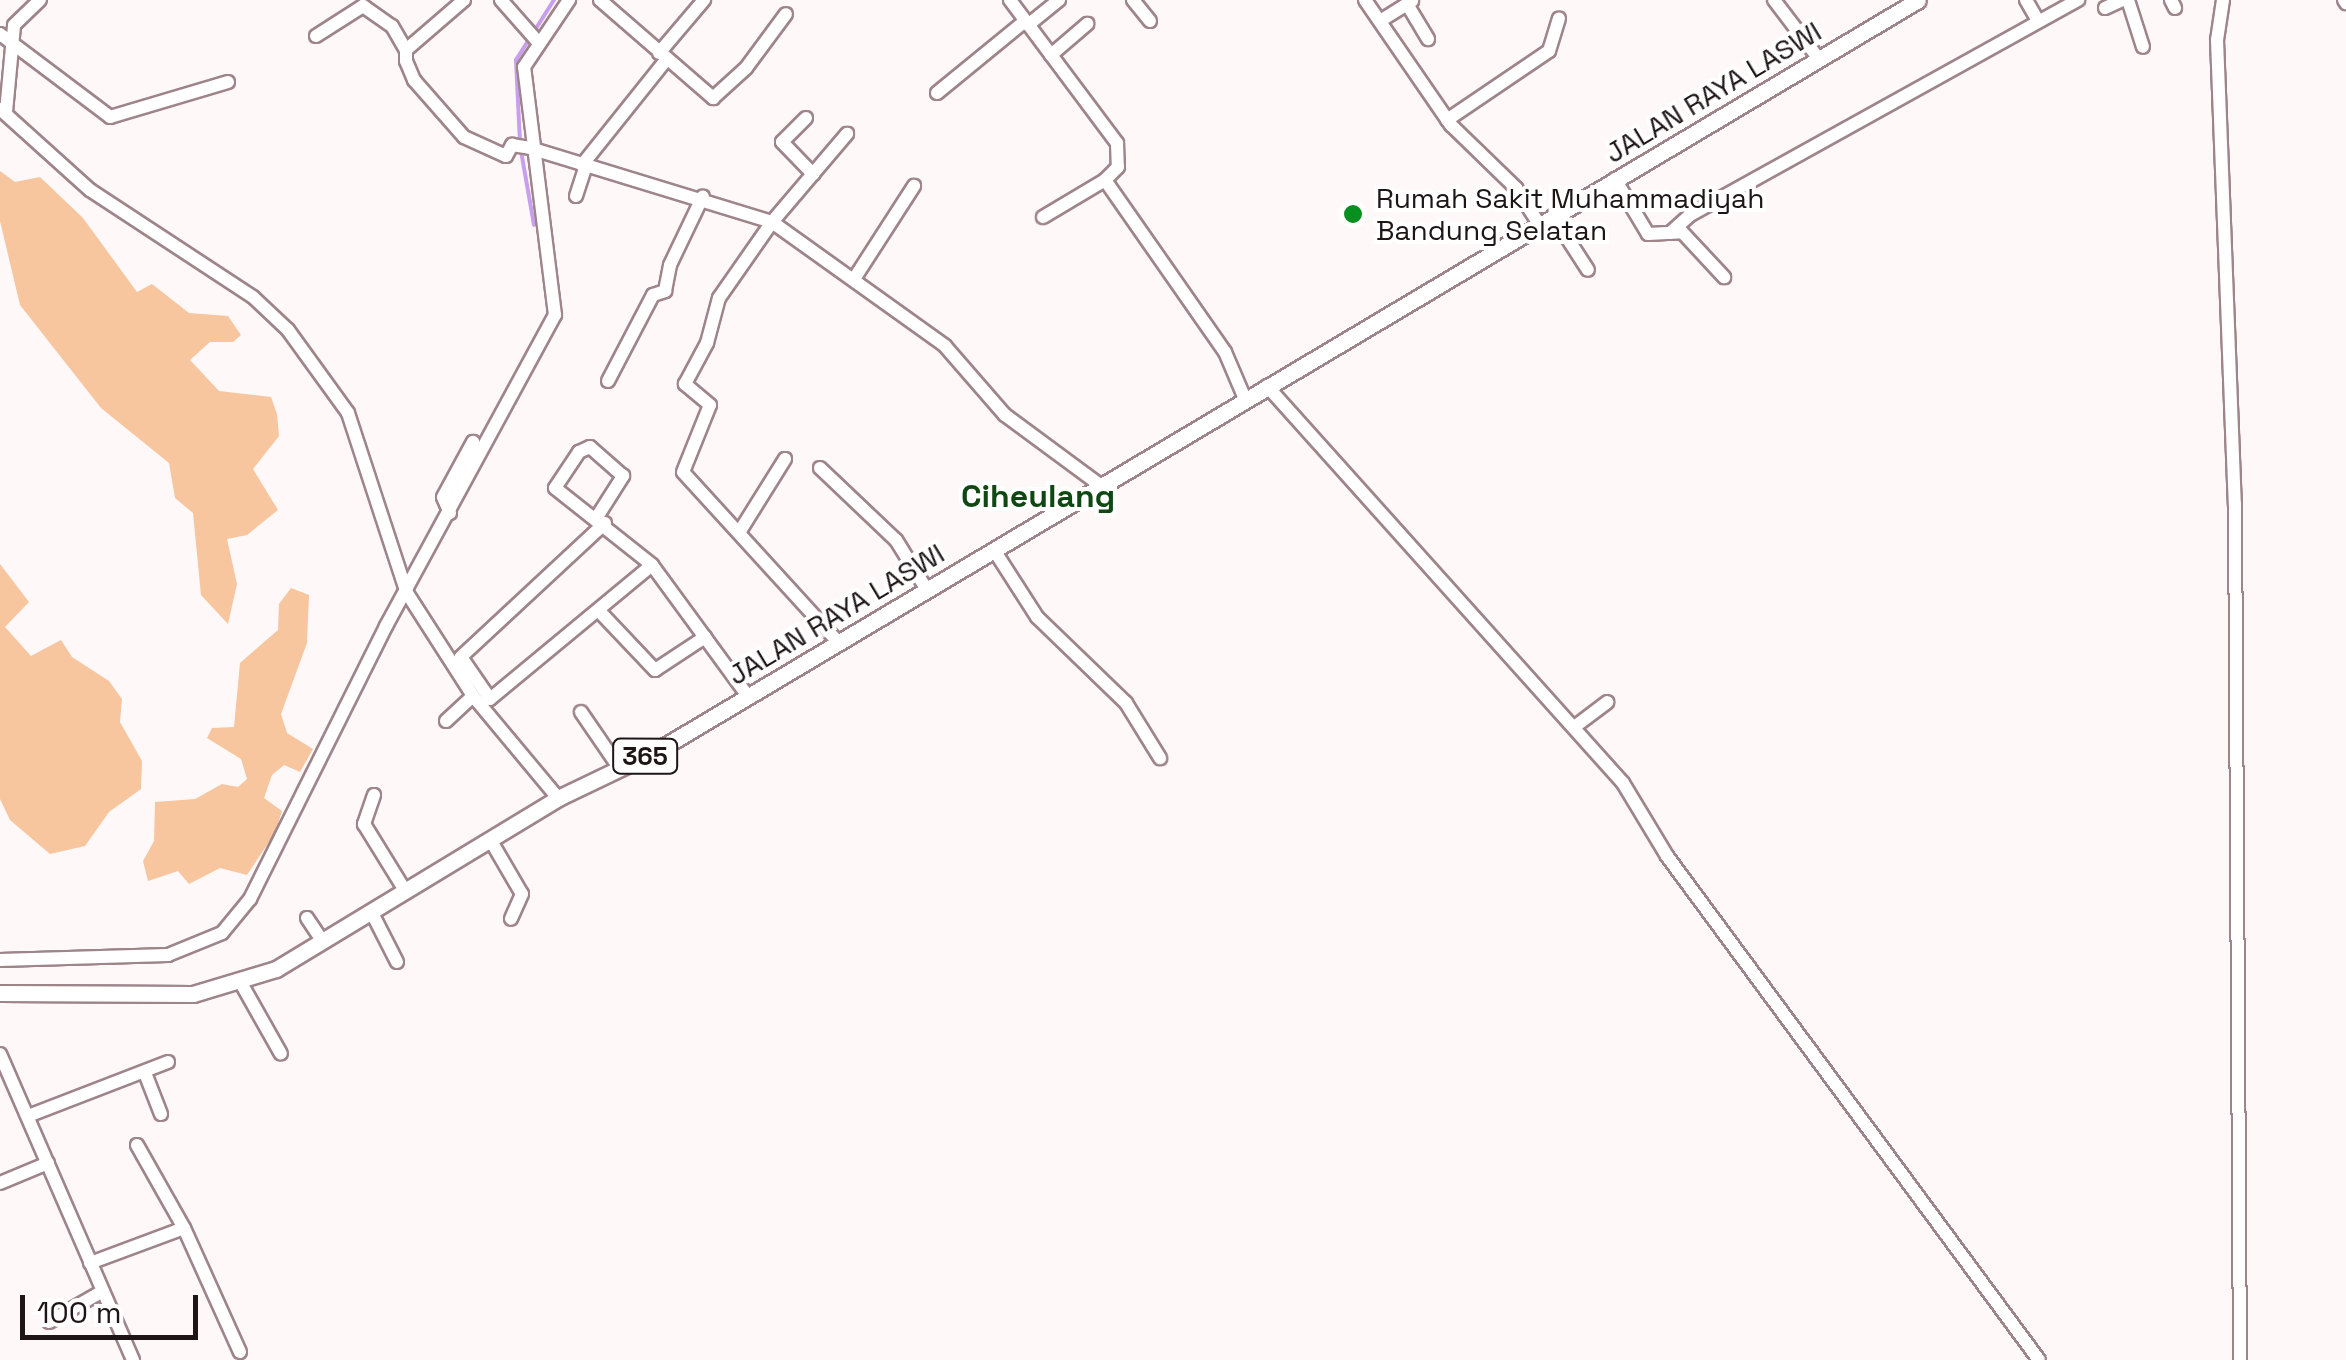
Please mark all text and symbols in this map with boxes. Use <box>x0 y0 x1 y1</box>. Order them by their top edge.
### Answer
street label: JALAN RAYA LASWI <box>1599 14 1827 170</box>
place label: Rumah Sakit Muhammadiyah Bandung Selatan <box>1376 181 1764 247</box>
marker: Rumah Sakit Muhammadiyah Bandung Selatan <box>1340 201 1366 227</box>
district label: Ciheulang <box>961 477 1115 515</box>
street label: JALAN RAYA LASWI <box>722 536 950 692</box>
road number: 365 <box>610 736 680 776</box>
scale bar <box>25 1275 202 1337</box>
text: 100 m <box>37 1293 122 1332</box>

